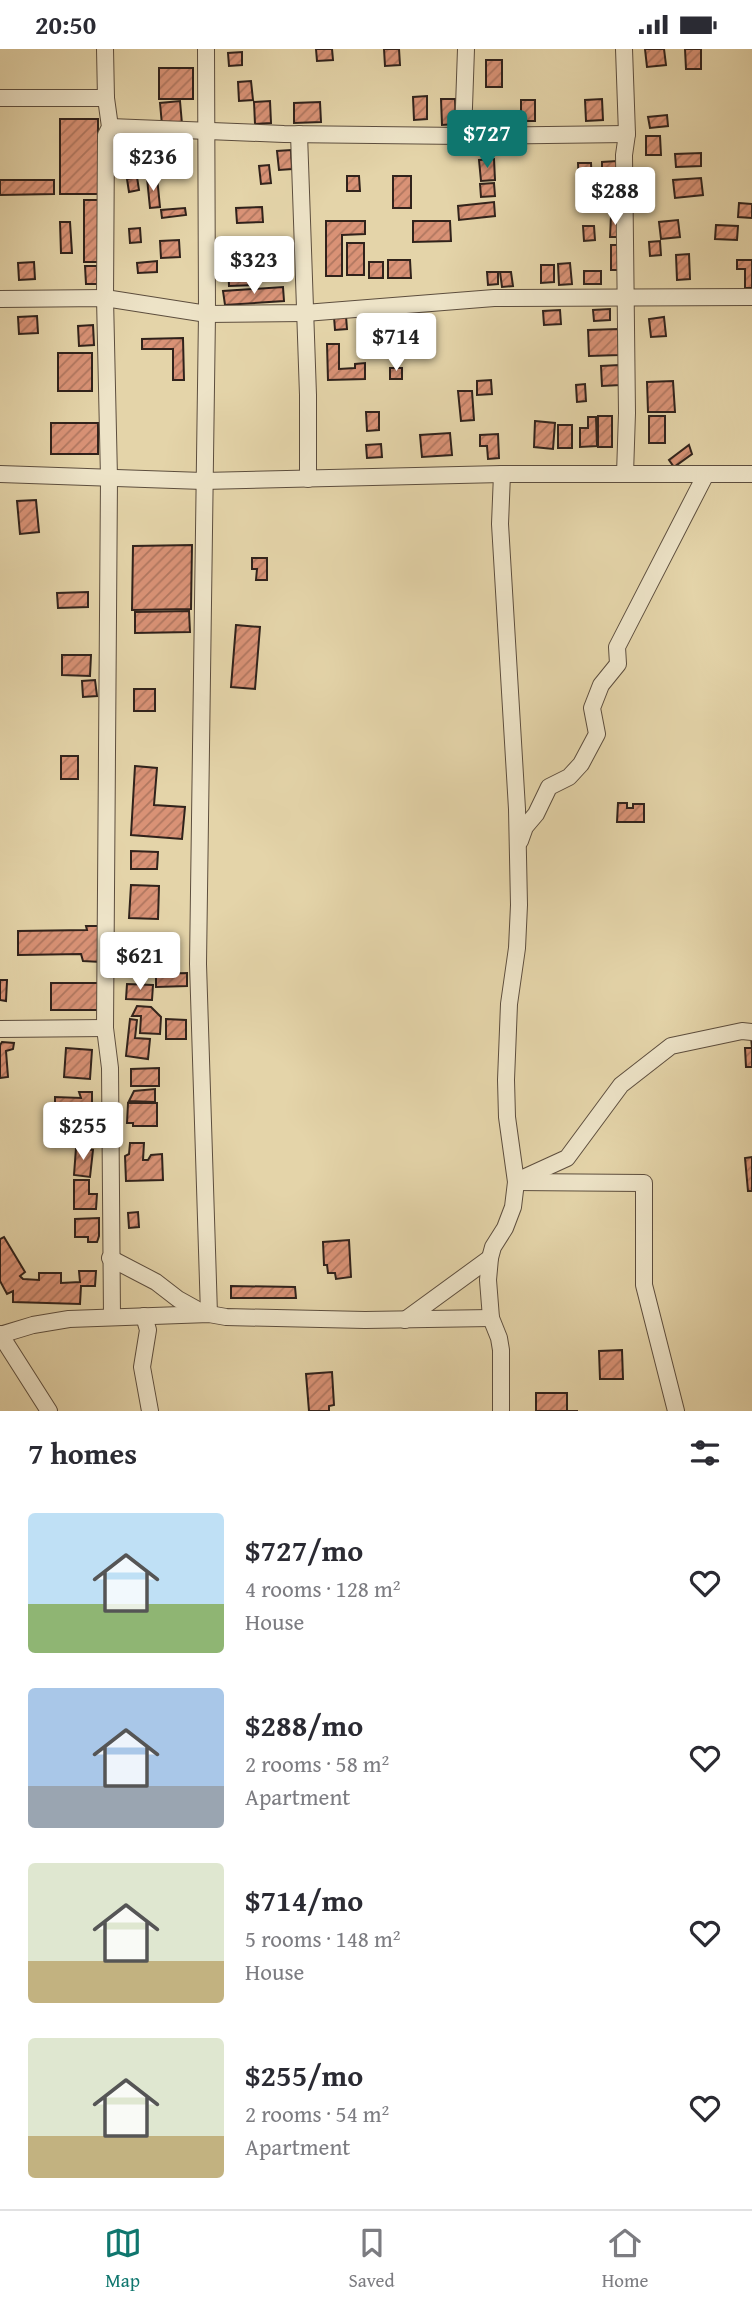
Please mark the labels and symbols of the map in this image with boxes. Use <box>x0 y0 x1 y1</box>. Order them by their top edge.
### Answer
pin: $727 <box>446 110 528 170</box>
pin: $236 <box>112 134 194 193</box>
pin: $288 <box>574 167 656 227</box>
pin: $323 <box>213 237 295 296</box>
pin: $714 <box>355 313 437 373</box>
pin: $621 <box>99 933 181 992</box>
pin: $255 <box>42 1103 124 1162</box>

